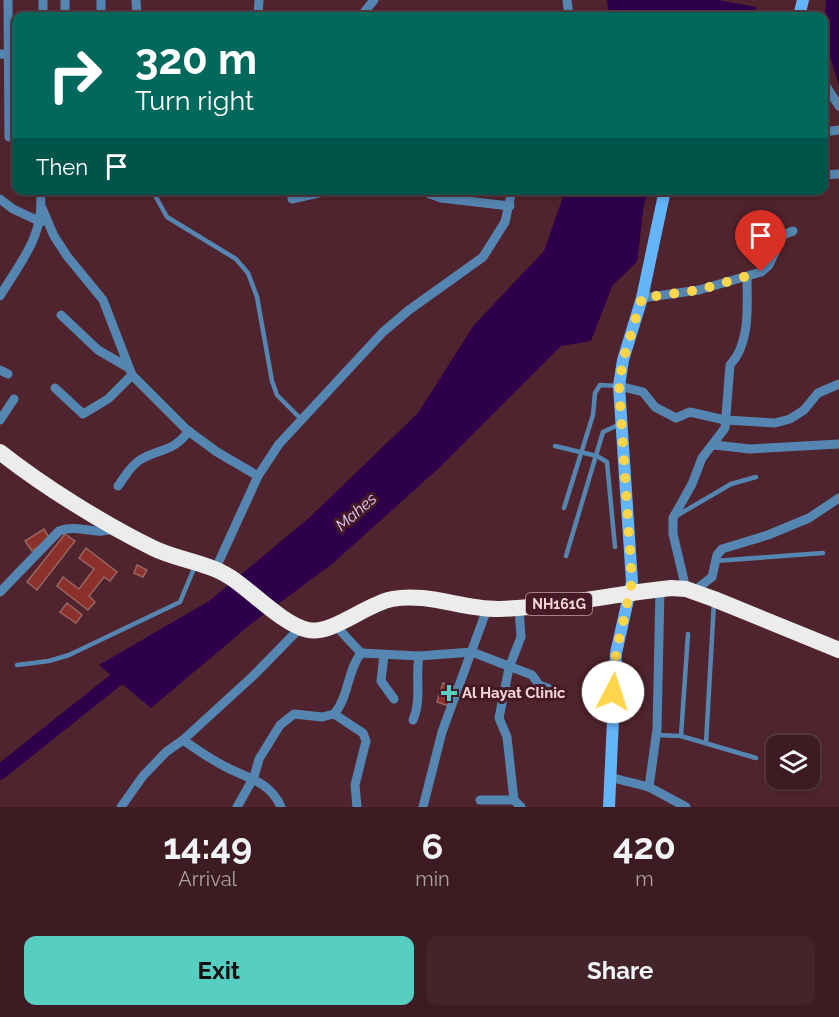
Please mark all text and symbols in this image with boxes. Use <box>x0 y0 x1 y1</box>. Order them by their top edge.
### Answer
text: 320 m <box>135 35 257 84</box>
icon: right <box>36 36 114 114</box>
text: Turn right <box>135 85 254 116</box>
icon: arrive <box>100 150 133 183</box>
text: Then <box>36 154 88 180</box>
pin <box>735 210 786 272</box>
icon: arrive <box>744 219 777 252</box>
water label: Mahes <box>332 489 381 535</box>
road number: NH161G <box>526 593 592 615</box>
position arrow <box>581 660 645 724</box>
marker: Al Hayat Clinic <box>440 684 458 702</box>
place label: Al Hayat Clinic <box>462 684 566 702</box>
map controls <box>766 735 820 789</box>
button: layers <box>766 735 820 789</box>
text: 14:49 <box>163 825 252 867</box>
text: 6 <box>422 825 443 867</box>
text: 420 <box>613 825 676 867</box>
text: Arrival <box>178 867 237 891</box>
text: min <box>415 867 450 891</box>
text: m <box>635 867 654 891</box>
button: Exit <box>24 936 414 1005</box>
button: Share <box>426 936 815 1005</box>

